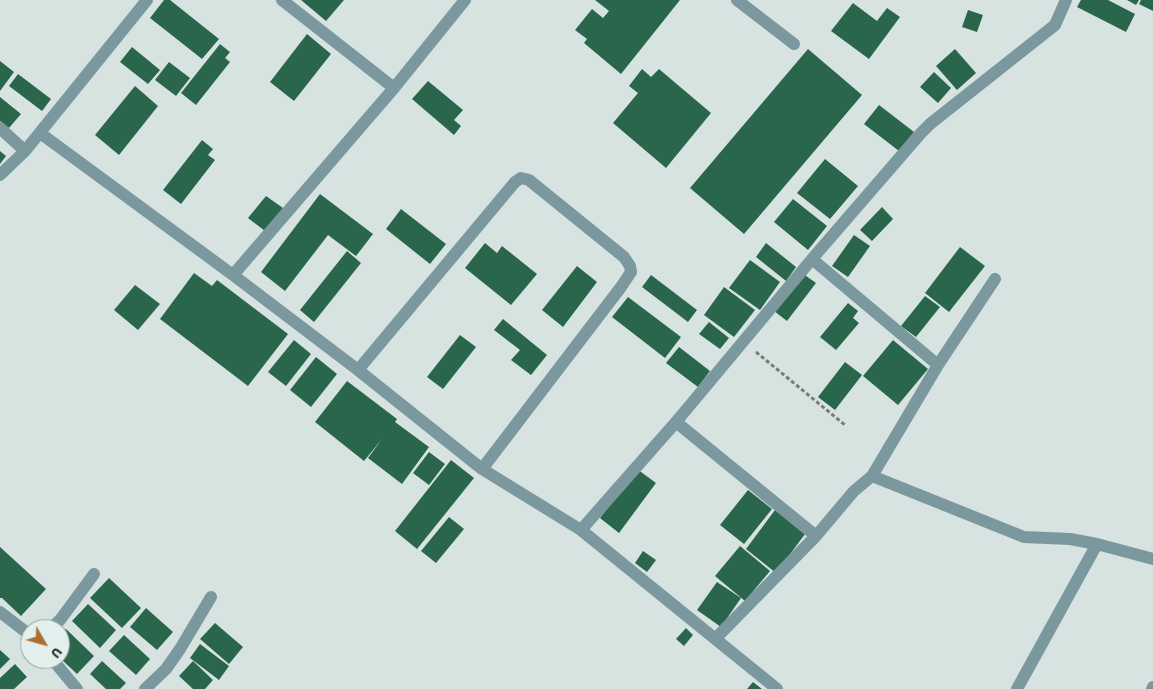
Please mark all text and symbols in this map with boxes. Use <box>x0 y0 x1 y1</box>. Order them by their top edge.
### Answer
north arrow <box>20 619 70 669</box>
text: U <box>45 643 67 662</box>

